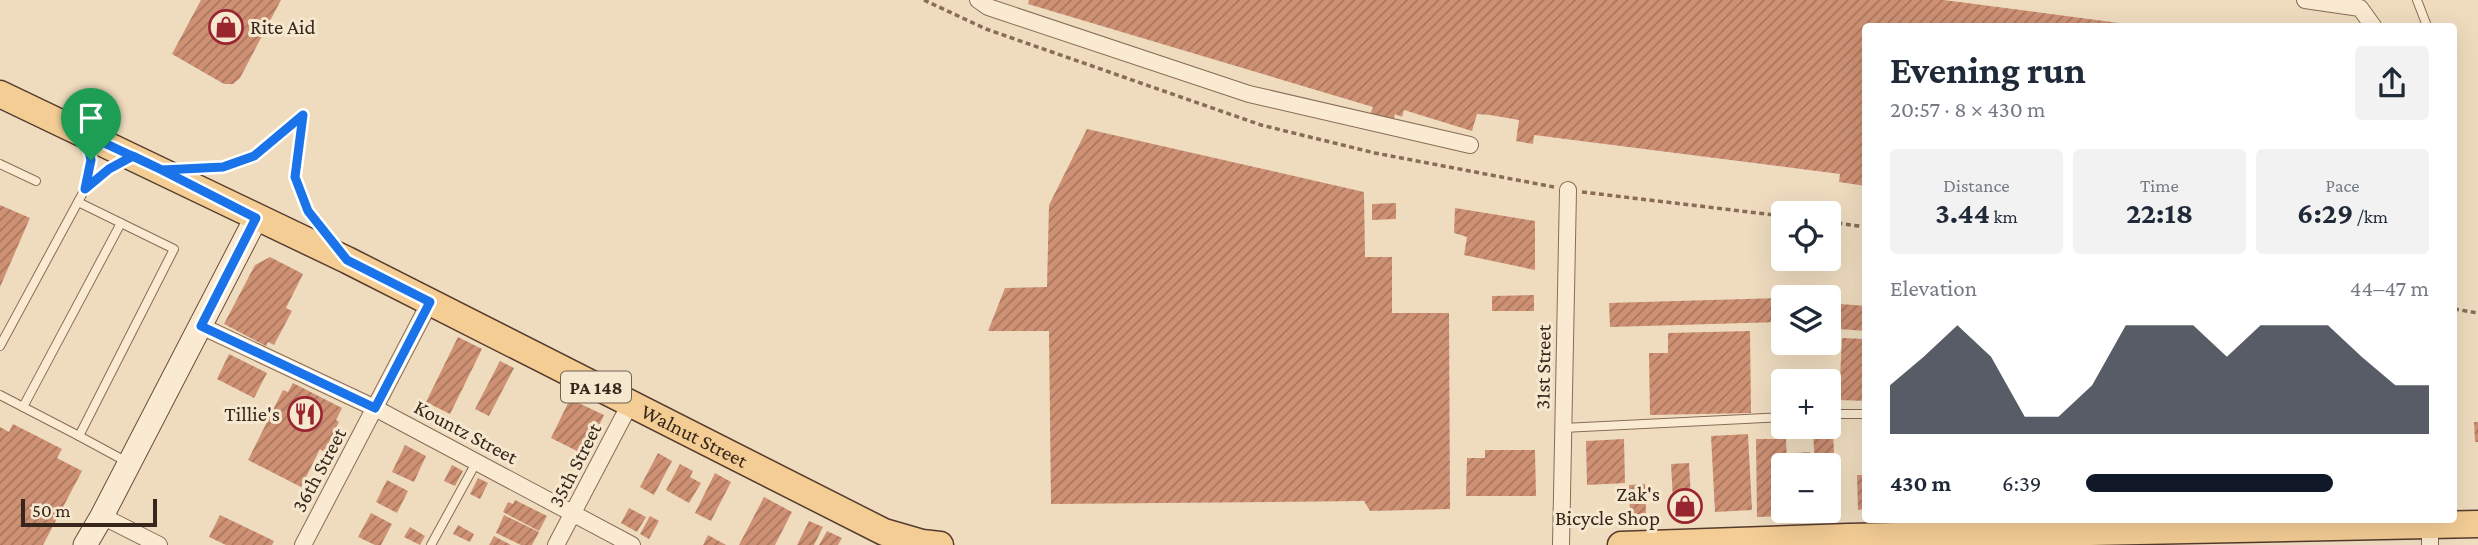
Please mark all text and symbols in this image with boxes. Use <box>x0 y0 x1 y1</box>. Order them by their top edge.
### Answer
shop icon: Rite Aid <box>207 8 245 46</box>
place label: Rite Aid <box>250 15 316 39</box>
button: share <box>2355 46 2429 120</box>
text: Evening run <box>1890 49 2086 91</box>
pin <box>61 88 121 160</box>
text: 20:57 · 8 × 430 m <box>1890 96 2046 122</box>
icon: arrive <box>72 99 110 137</box>
text: Distance <box>1943 175 2010 196</box>
text: Time <box>2140 175 2179 196</box>
text: Pace <box>2325 175 2360 196</box>
text: 3.44 <box>1935 196 1990 229</box>
text: 22:18 <box>2126 196 2193 229</box>
text: 6:29 <box>2297 196 2353 229</box>
map controls <box>1771 201 1841 523</box>
button: locate <box>1771 201 1841 271</box>
text: km <box>1990 206 2018 227</box>
text: /km <box>2353 206 2388 227</box>
text: Elevation <box>1890 275 1977 301</box>
text: 44–47 m <box>2350 275 2429 301</box>
button: layers <box>1771 285 1841 355</box>
street label: 31st Street <box>1530 323 1556 410</box>
button: + <box>1771 369 1841 439</box>
road number: PA 148 <box>561 372 631 402</box>
restaurant icon: Tillie's <box>286 395 324 433</box>
street label: Kountz Street <box>410 395 523 470</box>
street label: Walnut Street <box>637 399 752 473</box>
place label: Tillie's <box>224 402 280 426</box>
street label: 35th Street <box>544 418 607 511</box>
street label: 36th Street <box>287 423 352 516</box>
button: − <box>1771 453 1841 523</box>
text: 430 m <box>1890 470 1951 496</box>
text: 6:39 <box>2002 470 2041 496</box>
place label: Zak's Bicycle Shop <box>1555 482 1660 530</box>
shop icon: Zak's Bicycle Shop <box>1666 487 1704 525</box>
scale bar <box>21 496 158 528</box>
text: 50 m <box>32 500 71 521</box>

